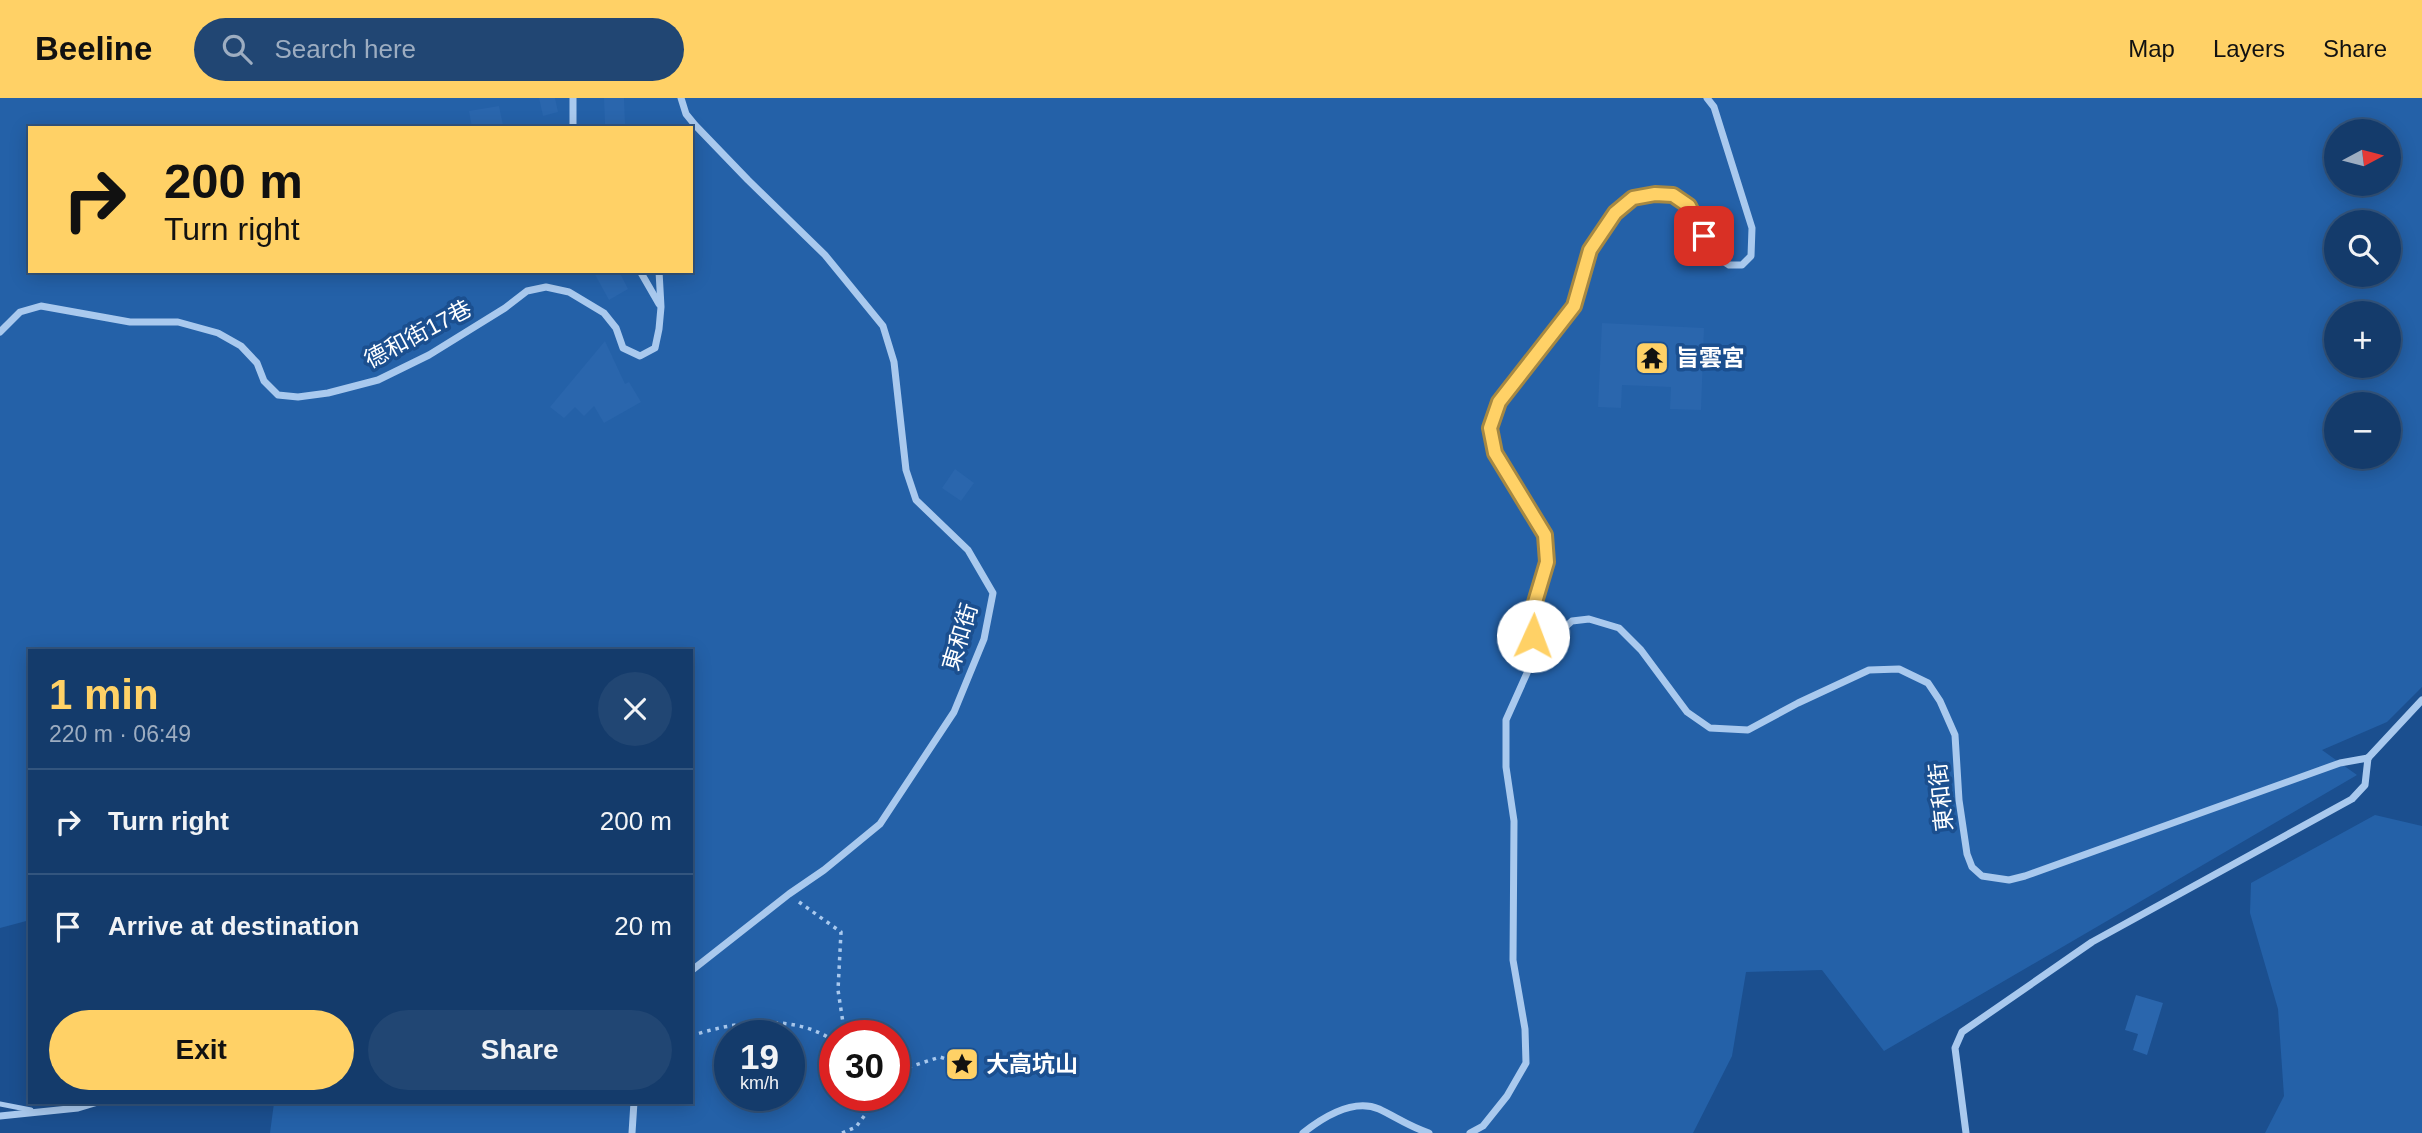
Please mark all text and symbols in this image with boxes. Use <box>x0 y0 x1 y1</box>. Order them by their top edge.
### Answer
search box <box>194 18 684 81</box>
text: Beeline <box>35 30 152 67</box>
icon: search <box>218 30 256 68</box>
text: Search here <box>274 34 416 64</box>
text: Map <box>2128 35 2175 62</box>
text: Layers <box>2213 35 2285 62</box>
text: Share <box>2323 35 2387 62</box>
north arrow <box>2324 119 2401 196</box>
map controls <box>2324 119 2401 469</box>
icon: right <box>49 154 140 245</box>
text: 200 m <box>164 154 303 208</box>
pin <box>1674 206 1734 266</box>
button: search <box>2324 210 2401 287</box>
text: Turn right <box>164 211 300 247</box>
icon: arrive <box>1685 217 1723 255</box>
street label: 德和街17巷 <box>360 295 476 373</box>
button: + <box>2324 301 2401 378</box>
temple icon: 旨雲宮 <box>1633 339 1671 377</box>
place label: 旨雲宮 <box>1676 345 1745 371</box>
button: − <box>2324 392 2401 469</box>
position arrow <box>1496 599 1570 673</box>
street label: 東和街 <box>937 600 983 674</box>
text: 1 min <box>49 671 159 718</box>
button: close <box>598 672 672 746</box>
text: 220 m · 06:49 <box>49 721 191 747</box>
street label: 東和街 <box>1924 761 1958 833</box>
icon: right <box>49 803 87 841</box>
text: Turn right <box>108 806 229 836</box>
text: 200 m <box>600 806 672 836</box>
icon: arrive <box>49 908 87 946</box>
text: Arrive at destination <box>108 911 359 941</box>
text: 20 m <box>614 911 672 941</box>
button: Exit <box>49 1010 354 1090</box>
button: Share <box>368 1010 672 1090</box>
speed limit sign: 30 <box>819 1020 910 1111</box>
text: 19 <box>740 1037 779 1076</box>
place icon: 大高坑山 <box>943 1045 981 1083</box>
place label: 大高坑山 <box>986 1051 1078 1077</box>
text: km/h <box>740 1073 779 1093</box>

